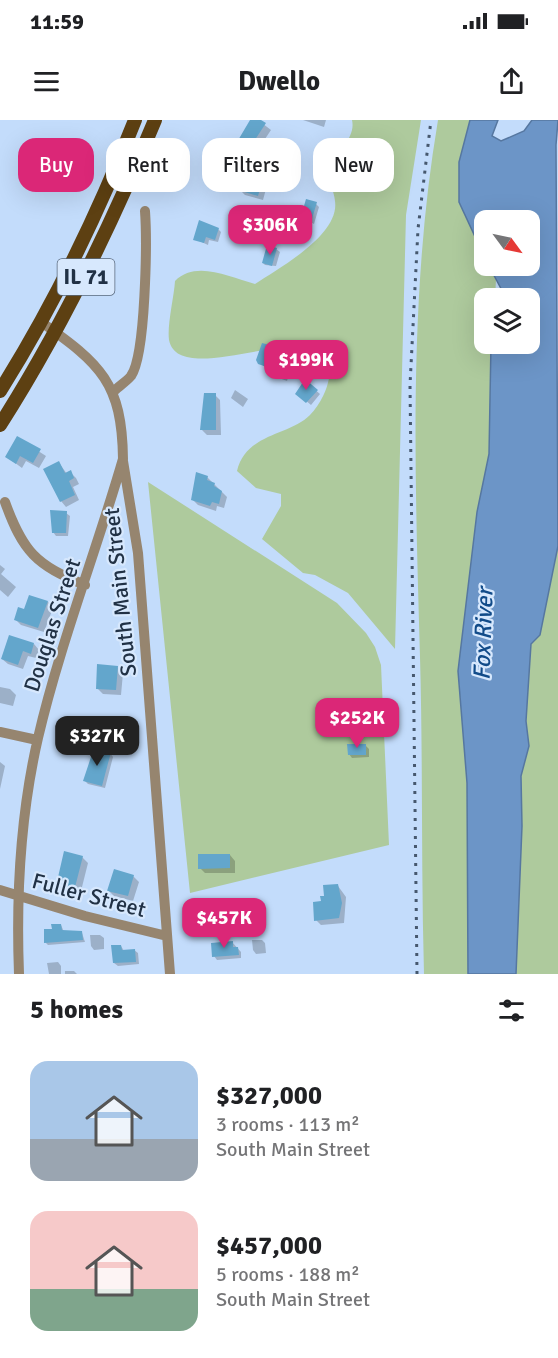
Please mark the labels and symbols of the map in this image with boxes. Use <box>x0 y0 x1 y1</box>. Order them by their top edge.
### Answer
pin: $306K <box>228 205 312 256</box>
north arrow <box>474 210 540 276</box>
road number: IL 71 <box>58 259 115 295</box>
pin: $199K <box>264 340 348 391</box>
street label: South Main Street <box>98 506 142 678</box>
street label: Douglas Street <box>18 555 86 695</box>
water label: Fox River <box>466 584 500 681</box>
pin: $252K <box>315 698 399 749</box>
pin: $327K <box>55 716 139 767</box>
street label: Fuller Street <box>29 867 149 923</box>
pin: $457K <box>182 898 266 949</box>

